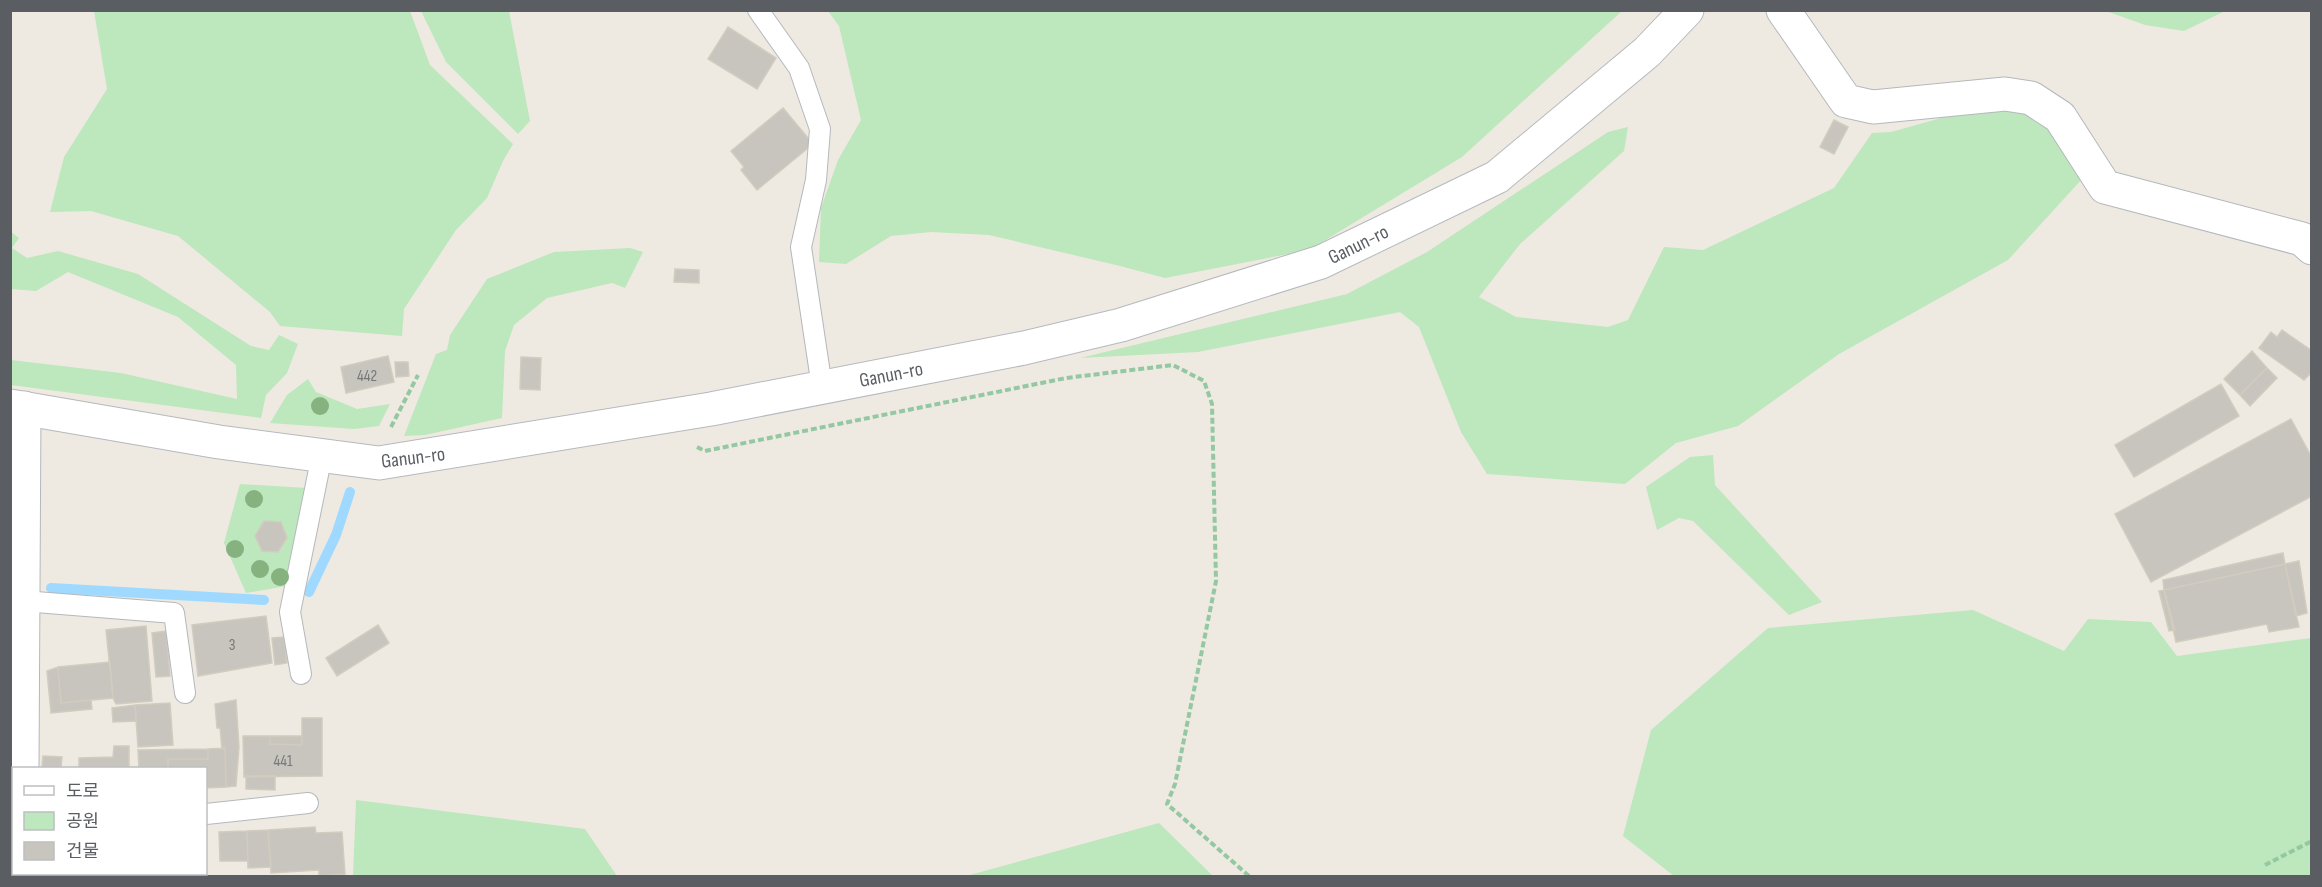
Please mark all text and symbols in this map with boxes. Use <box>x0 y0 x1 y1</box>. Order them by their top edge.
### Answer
street label: Ganun-ro <box>1324 220 1393 270</box>
street label: Ganun-ro <box>857 357 925 393</box>
house number: 442 <box>357 367 377 386</box>
street label: Ganun-ro <box>380 442 446 474</box>
house number: 3 <box>229 636 235 655</box>
house number: 441 <box>273 752 293 771</box>
legend <box>12 767 207 875</box>
text: 도로 <box>66 781 99 802</box>
text: 공원 <box>66 811 99 832</box>
text: 건물 <box>66 841 99 862</box>

